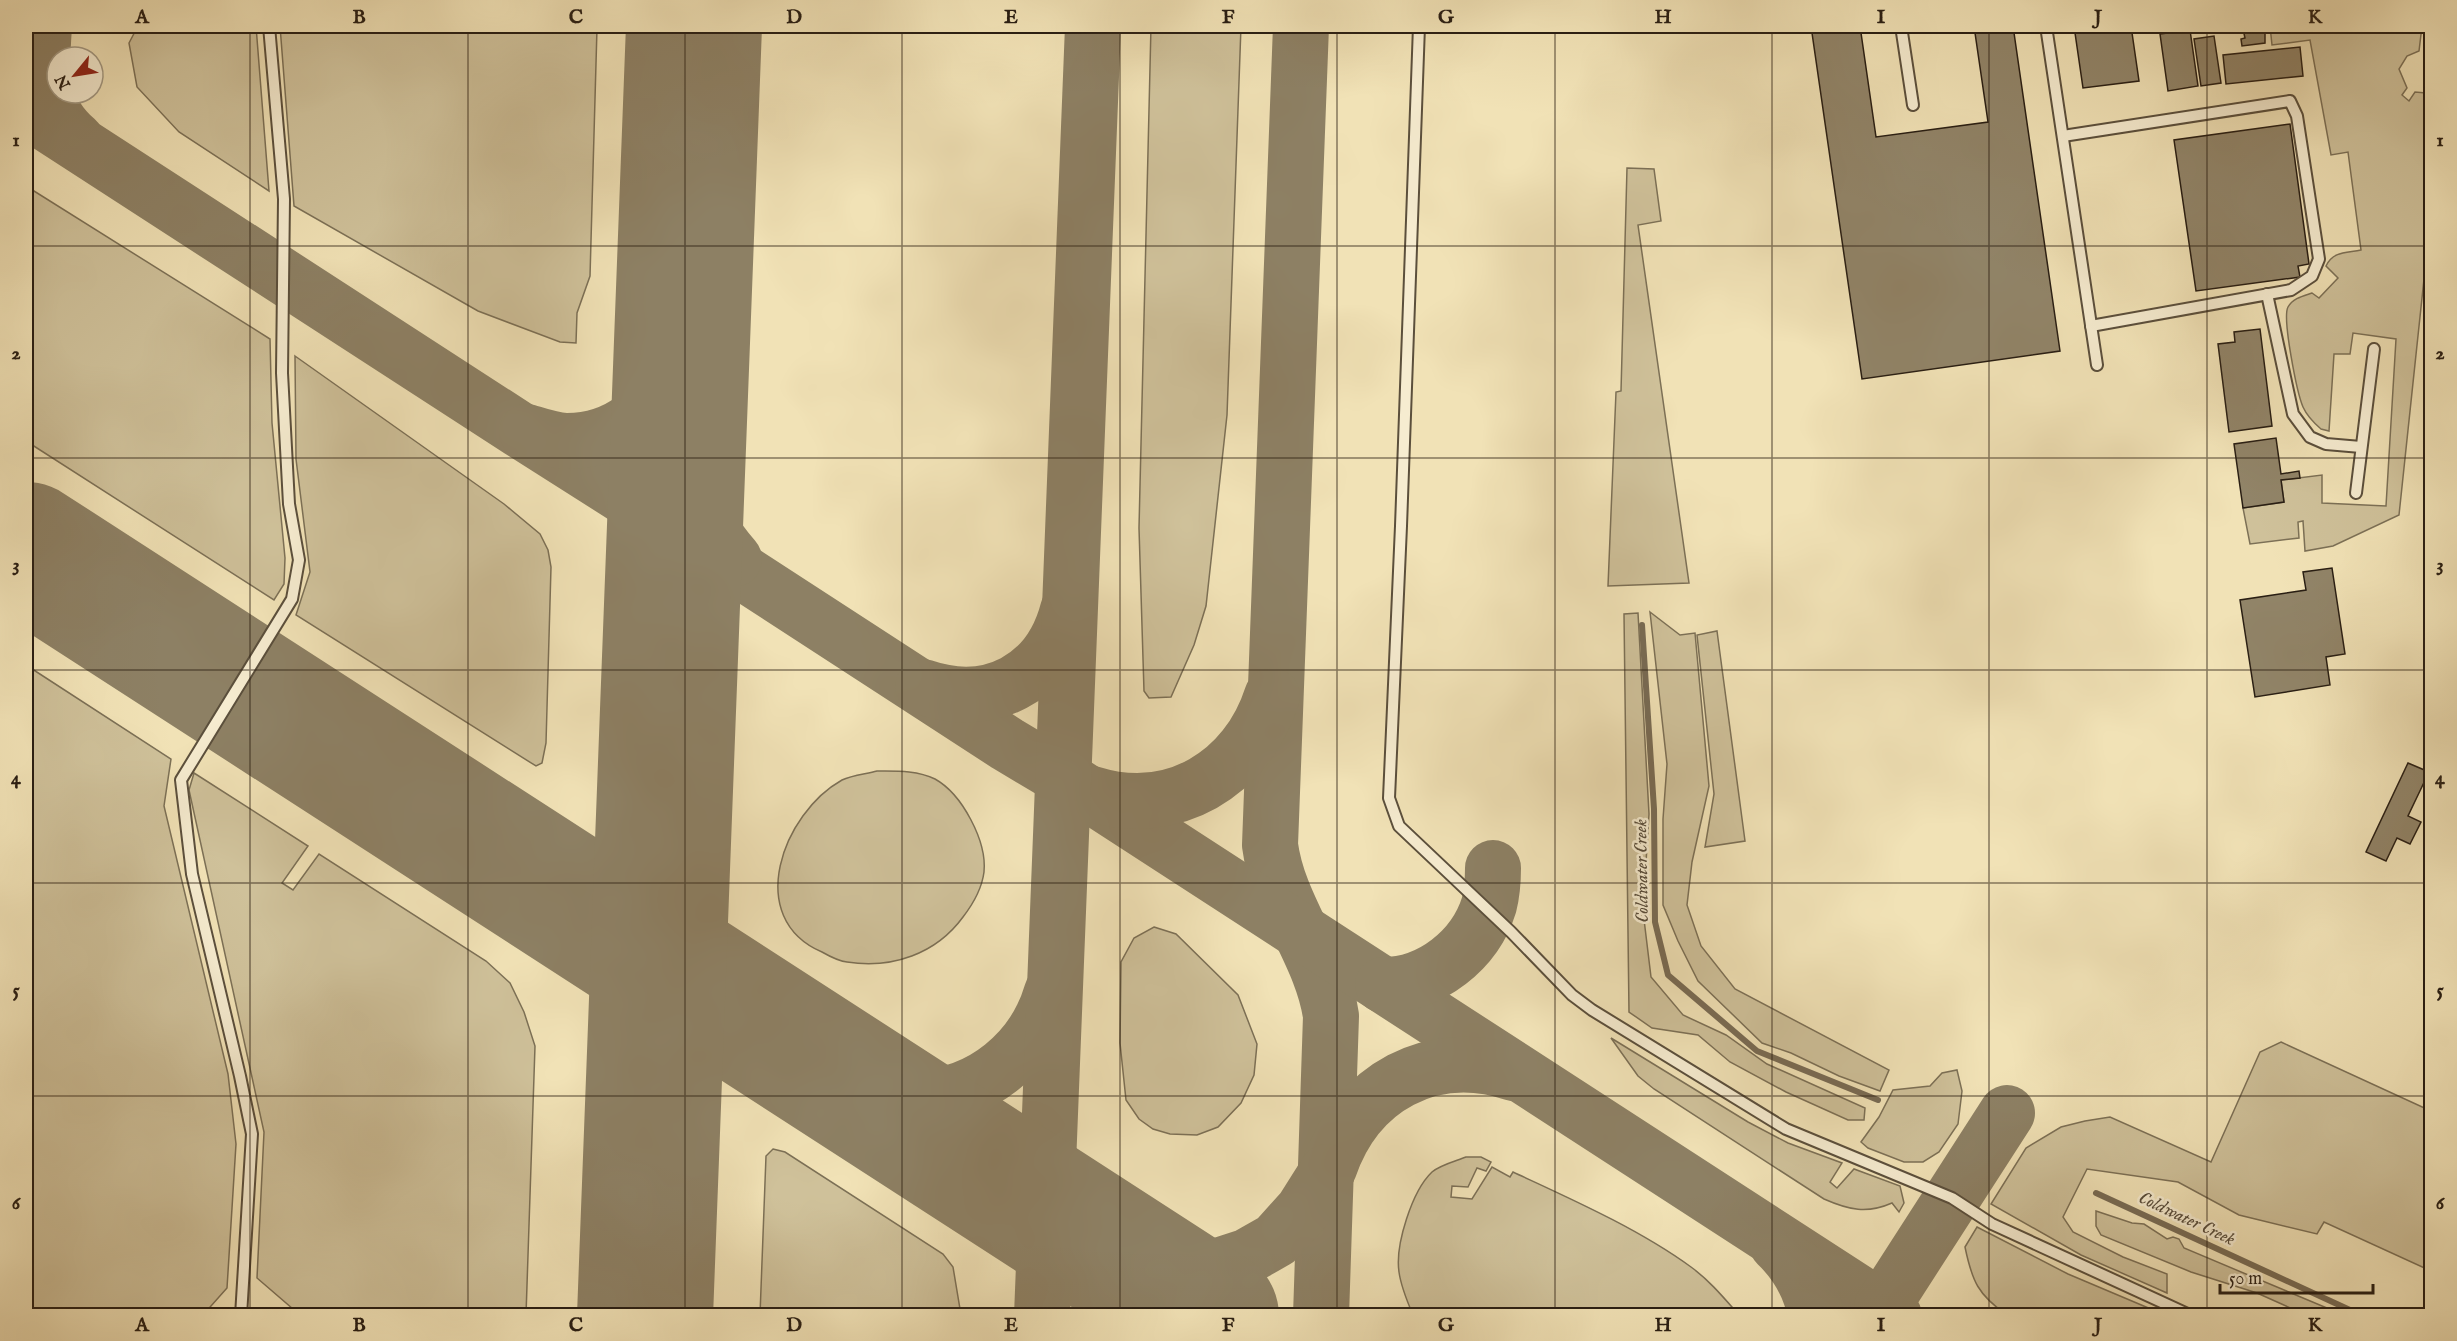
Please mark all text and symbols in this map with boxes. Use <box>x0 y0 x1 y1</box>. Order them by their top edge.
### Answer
text: A <box>134 5 150 30</box>
text: B <box>352 5 366 30</box>
text: C <box>569 5 583 30</box>
text: D <box>786 5 802 30</box>
text: E <box>1004 5 1018 30</box>
text: F <box>1222 5 1235 30</box>
text: G <box>1438 5 1455 30</box>
text: H <box>1654 5 1672 30</box>
text: I <box>1877 5 1886 30</box>
text: J <box>2091 5 2103 30</box>
text: K <box>2308 5 2324 30</box>
north arrow <box>45 45 105 105</box>
text: N <box>52 70 76 93</box>
text: 1 <box>12 128 20 153</box>
text: 1 <box>2436 128 2444 153</box>
text: 2 <box>11 341 21 366</box>
text: 2 <box>2435 341 2445 366</box>
text: 3 <box>12 553 20 578</box>
text: 3 <box>2436 553 2444 578</box>
text: 4 <box>11 766 22 791</box>
text: 4 <box>2435 766 2446 791</box>
water label: Coldwater Creek <box>1630 819 1655 923</box>
text: 5 <box>12 978 20 1003</box>
text: 5 <box>2436 978 2444 1003</box>
water label: Coldwater Creek <box>2134 1187 2238 1252</box>
text: 6 <box>12 1191 22 1216</box>
text: 6 <box>2436 1191 2446 1216</box>
scale bar <box>2220 1257 2373 1295</box>
text: 50 m <box>2229 1268 2262 1291</box>
text: A <box>134 1313 150 1338</box>
text: B <box>352 1313 366 1338</box>
text: C <box>569 1313 583 1338</box>
text: D <box>786 1313 802 1338</box>
text: E <box>1004 1313 1018 1338</box>
text: F <box>1222 1313 1235 1338</box>
text: G <box>1438 1313 1455 1338</box>
text: H <box>1654 1313 1672 1338</box>
text: I <box>1877 1313 1886 1338</box>
text: J <box>2091 1313 2103 1338</box>
text: K <box>2308 1313 2324 1338</box>

